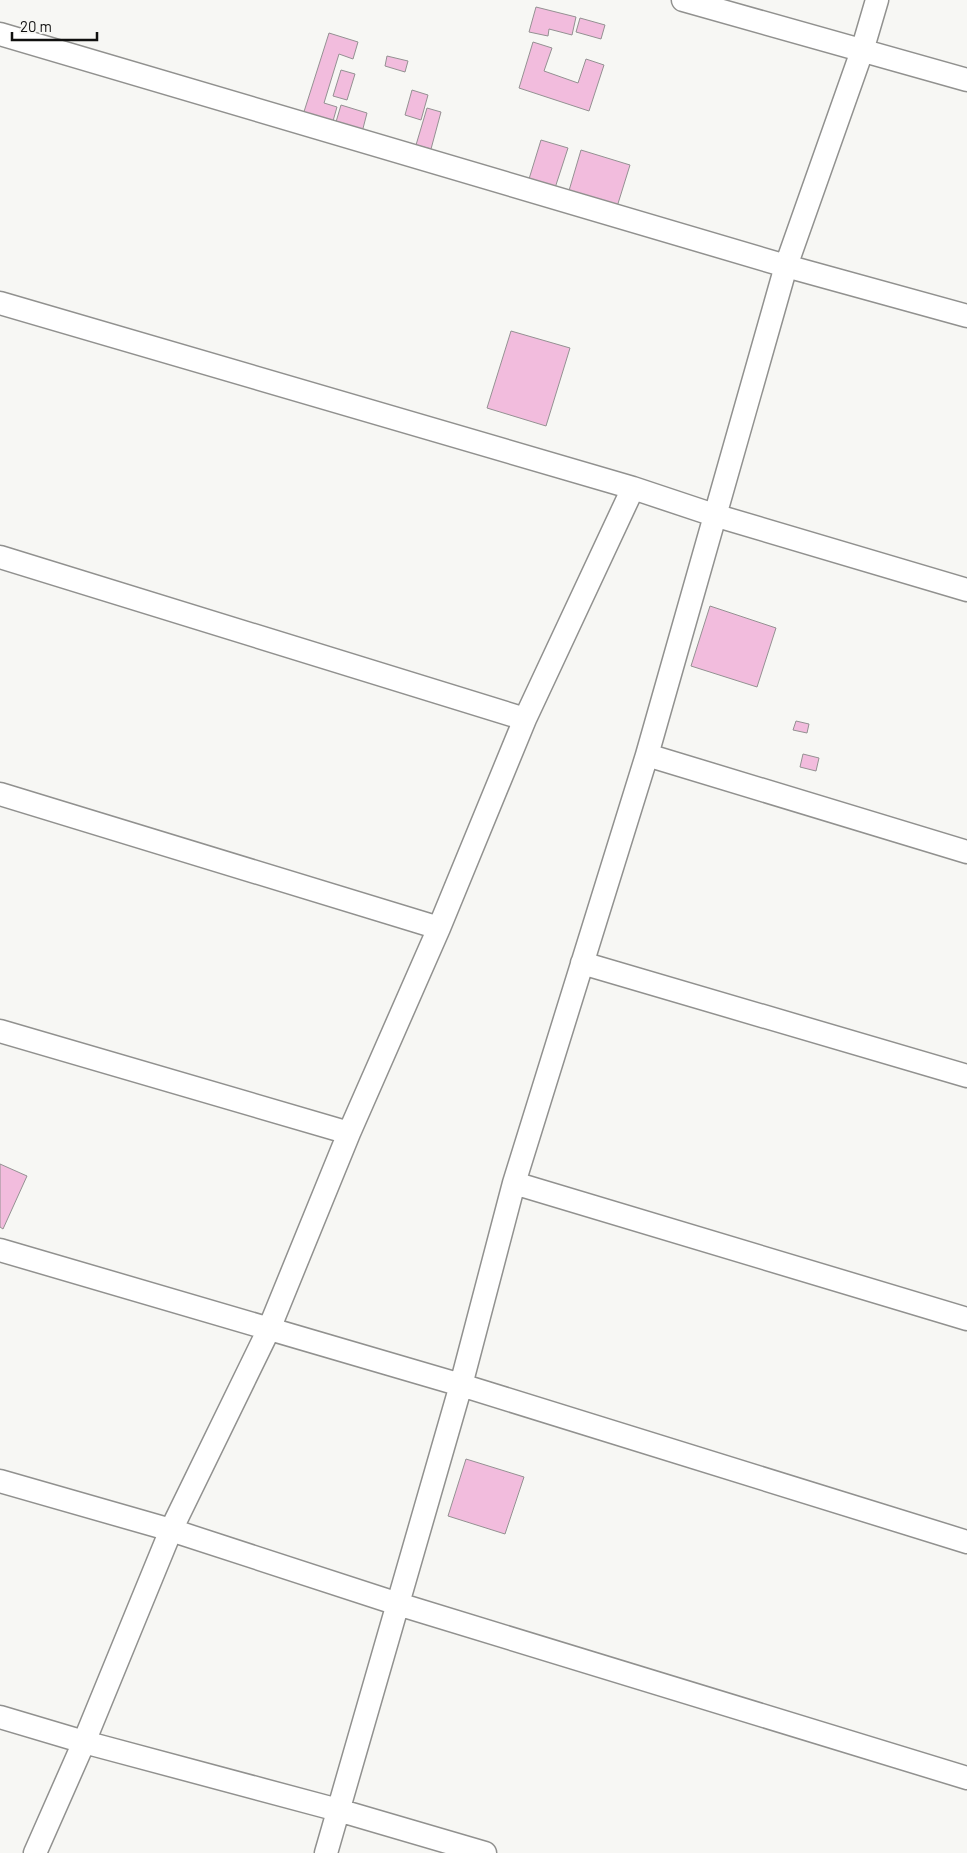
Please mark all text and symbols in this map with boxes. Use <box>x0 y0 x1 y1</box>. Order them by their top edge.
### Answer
scale bar <box>12 10 98 42</box>
text: 20 m <box>20 17 52 35</box>

